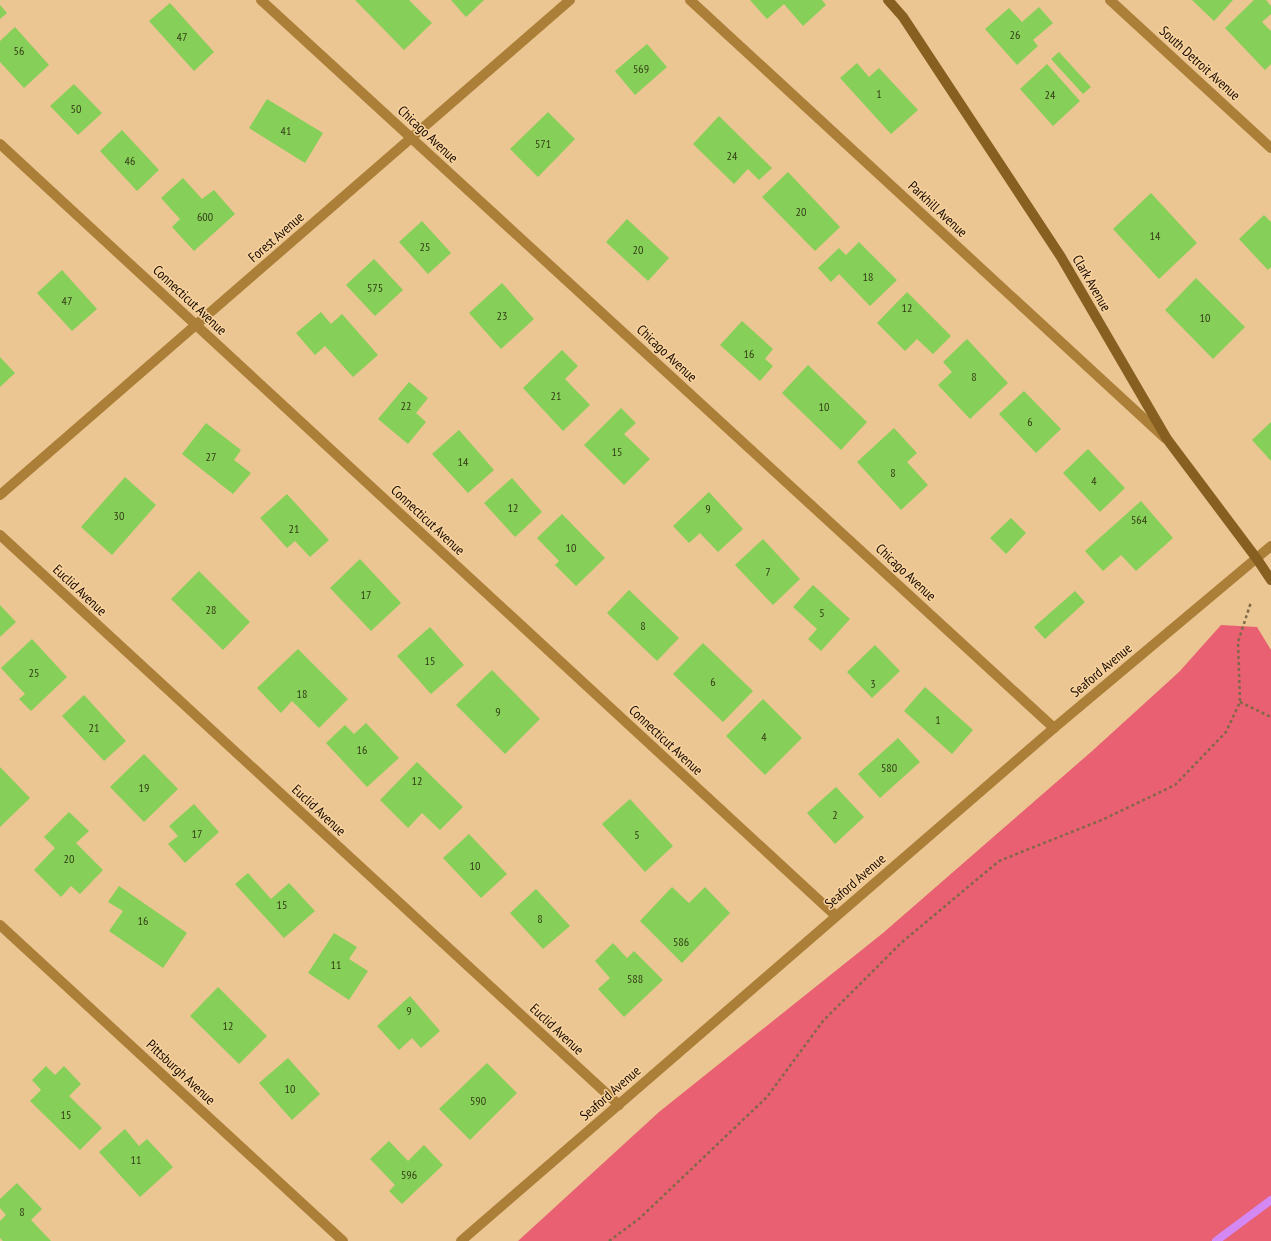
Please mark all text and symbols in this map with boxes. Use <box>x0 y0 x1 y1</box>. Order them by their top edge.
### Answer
street label: South Detroit Avenue <box>1156 22 1244 104</box>
house number: 26 <box>1010 27 1020 42</box>
house number: 47 <box>177 29 187 44</box>
house number: 56 <box>14 43 24 58</box>
house number: 569 <box>633 61 649 76</box>
house number: 1 <box>876 86 882 101</box>
house number: 24 <box>1045 87 1056 102</box>
house number: 50 <box>71 101 81 116</box>
street label: Chicago Avenue <box>394 101 462 167</box>
house number: 41 <box>281 123 291 138</box>
house number: 571 <box>535 136 551 151</box>
house number: 24 <box>727 148 738 163</box>
house number: 46 <box>125 153 135 168</box>
street label: Parkhill Avenue <box>905 177 972 241</box>
house number: 20 <box>796 204 806 219</box>
street label: Forest Avenue <box>244 208 308 266</box>
house number: 600 <box>197 209 213 224</box>
house number: 14 <box>1150 228 1161 243</box>
house number: 25 <box>420 239 430 254</box>
house number: 20 <box>633 242 643 257</box>
street label: Clark Avenue <box>1069 252 1115 315</box>
street label: Connecticut Avenue <box>149 261 231 339</box>
house number: 18 <box>863 269 873 284</box>
house number: 575 <box>367 280 383 295</box>
house number: 47 <box>62 293 72 308</box>
house number: 12 <box>902 300 912 315</box>
house number: 23 <box>497 308 507 323</box>
house number: 10 <box>1200 310 1210 325</box>
street label: Chicago Avenue <box>633 320 701 386</box>
house number: 16 <box>744 346 754 361</box>
house number: 8 <box>971 369 977 384</box>
house number: 21 <box>551 388 561 403</box>
house number: 22 <box>401 398 411 413</box>
house number: 10 <box>819 399 829 414</box>
house number: 6 <box>1027 414 1033 429</box>
house number: 15 <box>612 444 622 459</box>
house number: 27 <box>206 449 216 464</box>
house number: 14 <box>458 454 469 469</box>
house number: 8 <box>890 465 896 480</box>
house number: 4 <box>1091 473 1097 488</box>
street label: Connecticut Avenue <box>387 481 469 559</box>
house number: 12 <box>508 500 518 515</box>
house number: 9 <box>705 501 711 516</box>
house number: 30 <box>114 508 124 523</box>
house number: 564 <box>1131 512 1148 527</box>
house number: 21 <box>289 521 299 536</box>
street label: Chicago Avenue <box>872 539 940 605</box>
house number: 10 <box>566 540 576 555</box>
street label: Euclid Avenue <box>49 560 111 620</box>
house number: 7 <box>765 564 771 579</box>
house number: 17 <box>361 587 371 602</box>
house number: 28 <box>206 602 216 617</box>
house number: 5 <box>819 605 825 620</box>
house number: 8 <box>640 618 646 633</box>
street label: Seaford Avenue <box>1067 639 1136 701</box>
house number: 15 <box>425 653 435 668</box>
house number: 25 <box>29 665 39 680</box>
house number: 6 <box>710 674 716 689</box>
house number: 3 <box>870 676 876 691</box>
house number: 18 <box>297 686 307 701</box>
street label: Connecticut Avenue <box>625 701 707 779</box>
house number: 9 <box>495 704 501 719</box>
house number: 1 <box>935 712 941 727</box>
house number: 21 <box>89 720 99 735</box>
house number: 4 <box>761 729 767 744</box>
house number: 16 <box>357 742 367 757</box>
house number: 580 <box>881 760 897 775</box>
house number: 12 <box>412 773 422 788</box>
house number: 19 <box>139 780 149 795</box>
street label: Euclid Avenue <box>288 780 350 840</box>
house number: 2 <box>832 807 838 822</box>
house number: 17 <box>192 826 202 841</box>
house number: 5 <box>634 827 640 842</box>
street label: Seaford Avenue <box>821 850 889 912</box>
house number: 20 <box>64 851 74 866</box>
house number: 10 <box>470 858 480 873</box>
house number: 15 <box>277 897 287 912</box>
house number: 8 <box>537 911 543 926</box>
house number: 16 <box>138 913 148 928</box>
house number: 586 <box>673 934 689 949</box>
house number: 11 <box>331 957 341 972</box>
house number: 588 <box>627 971 643 986</box>
street label: Euclid Avenue <box>526 999 588 1059</box>
house number: 9 <box>406 1003 412 1018</box>
house number: 12 <box>223 1018 233 1033</box>
street label: Pittsburgh Avenue <box>143 1035 219 1109</box>
street label: Seaford Avenue <box>576 1062 644 1124</box>
house number: 10 <box>285 1081 295 1096</box>
house number: 590 <box>470 1093 486 1108</box>
house number: 15 <box>61 1107 71 1122</box>
house number: 11 <box>131 1152 141 1167</box>
house number: 596 <box>401 1167 417 1182</box>
house number: 8 <box>19 1204 25 1219</box>

